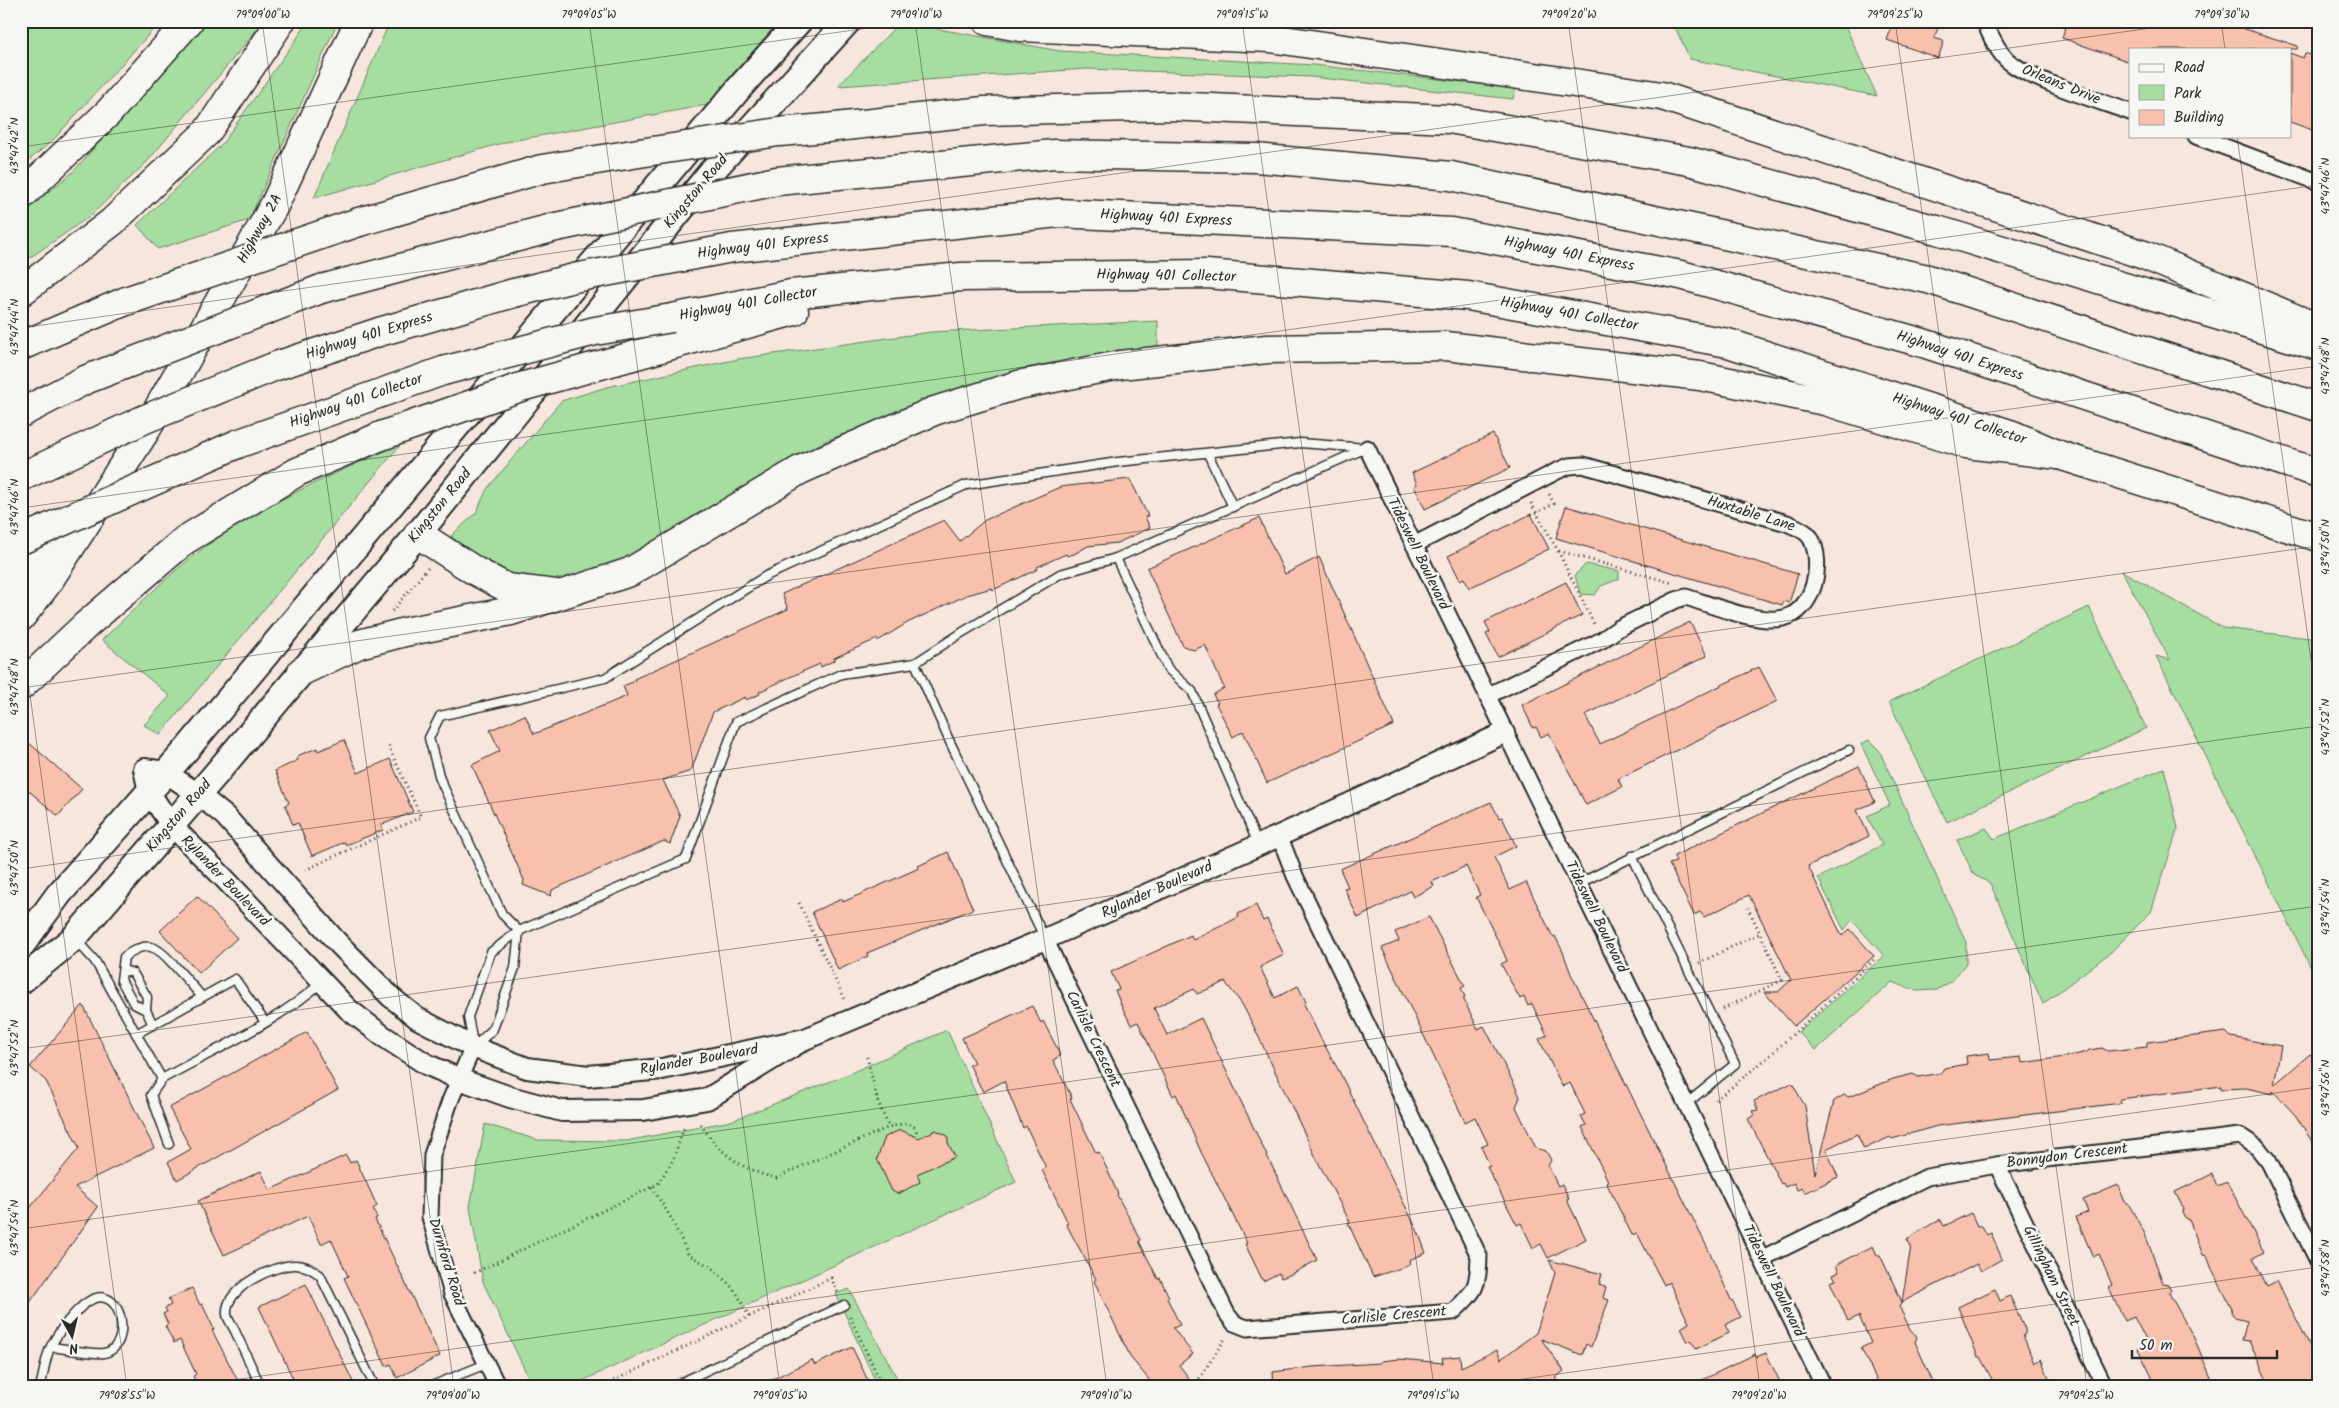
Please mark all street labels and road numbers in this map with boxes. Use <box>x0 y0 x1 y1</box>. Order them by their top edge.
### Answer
street label: Orleans Drive <box>2018 58 2104 112</box>
street label: Kingston Road <box>658 149 735 234</box>
street label: Highway 2A <box>231 190 289 268</box>
street label: Highway 401 Express <box>1099 203 1233 233</box>
street label: Highway 401 Express <box>696 226 831 266</box>
street label: Highway 401 Express <box>1502 230 1637 279</box>
street label: Highway 401 Collector <box>1096 263 1237 289</box>
street label: Highway 401 Collector <box>677 280 820 328</box>
street label: Highway 401 Collector <box>1498 290 1641 338</box>
street label: Highway 401 Express <box>302 305 436 367</box>
street label: Highway 401 Express <box>1893 324 2027 388</box>
street label: Highway 401 Collector <box>286 367 427 435</box>
street label: Highway 401 Collector <box>1889 386 2030 452</box>
street label: Kingston Road <box>402 463 478 549</box>
street label: Huxtable Lane <box>1704 489 1798 539</box>
street label: Tideswell Boulevard <box>1380 494 1456 615</box>
street label: Kingston Road <box>140 774 218 858</box>
street label: Rylander Boulevard <box>175 830 275 933</box>
street label: Rylander Boulevard <box>1098 855 1217 925</box>
street label: Tideswell Boulevard <box>1558 857 1634 978</box>
street label: Carlisle Crescent <box>1059 986 1127 1092</box>
street label: Rylander Boulevard <box>638 1038 760 1082</box>
street label: Bonnydon Crescent <box>2005 1137 2129 1175</box>
street label: Durnford Road <box>421 1215 471 1309</box>
street label: Tideswell Boulevard <box>1735 1221 1811 1342</box>
street label: Gillingham Street <box>2016 1221 2086 1331</box>
street label: Carlisle Crescent <box>1340 1299 1448 1333</box>

